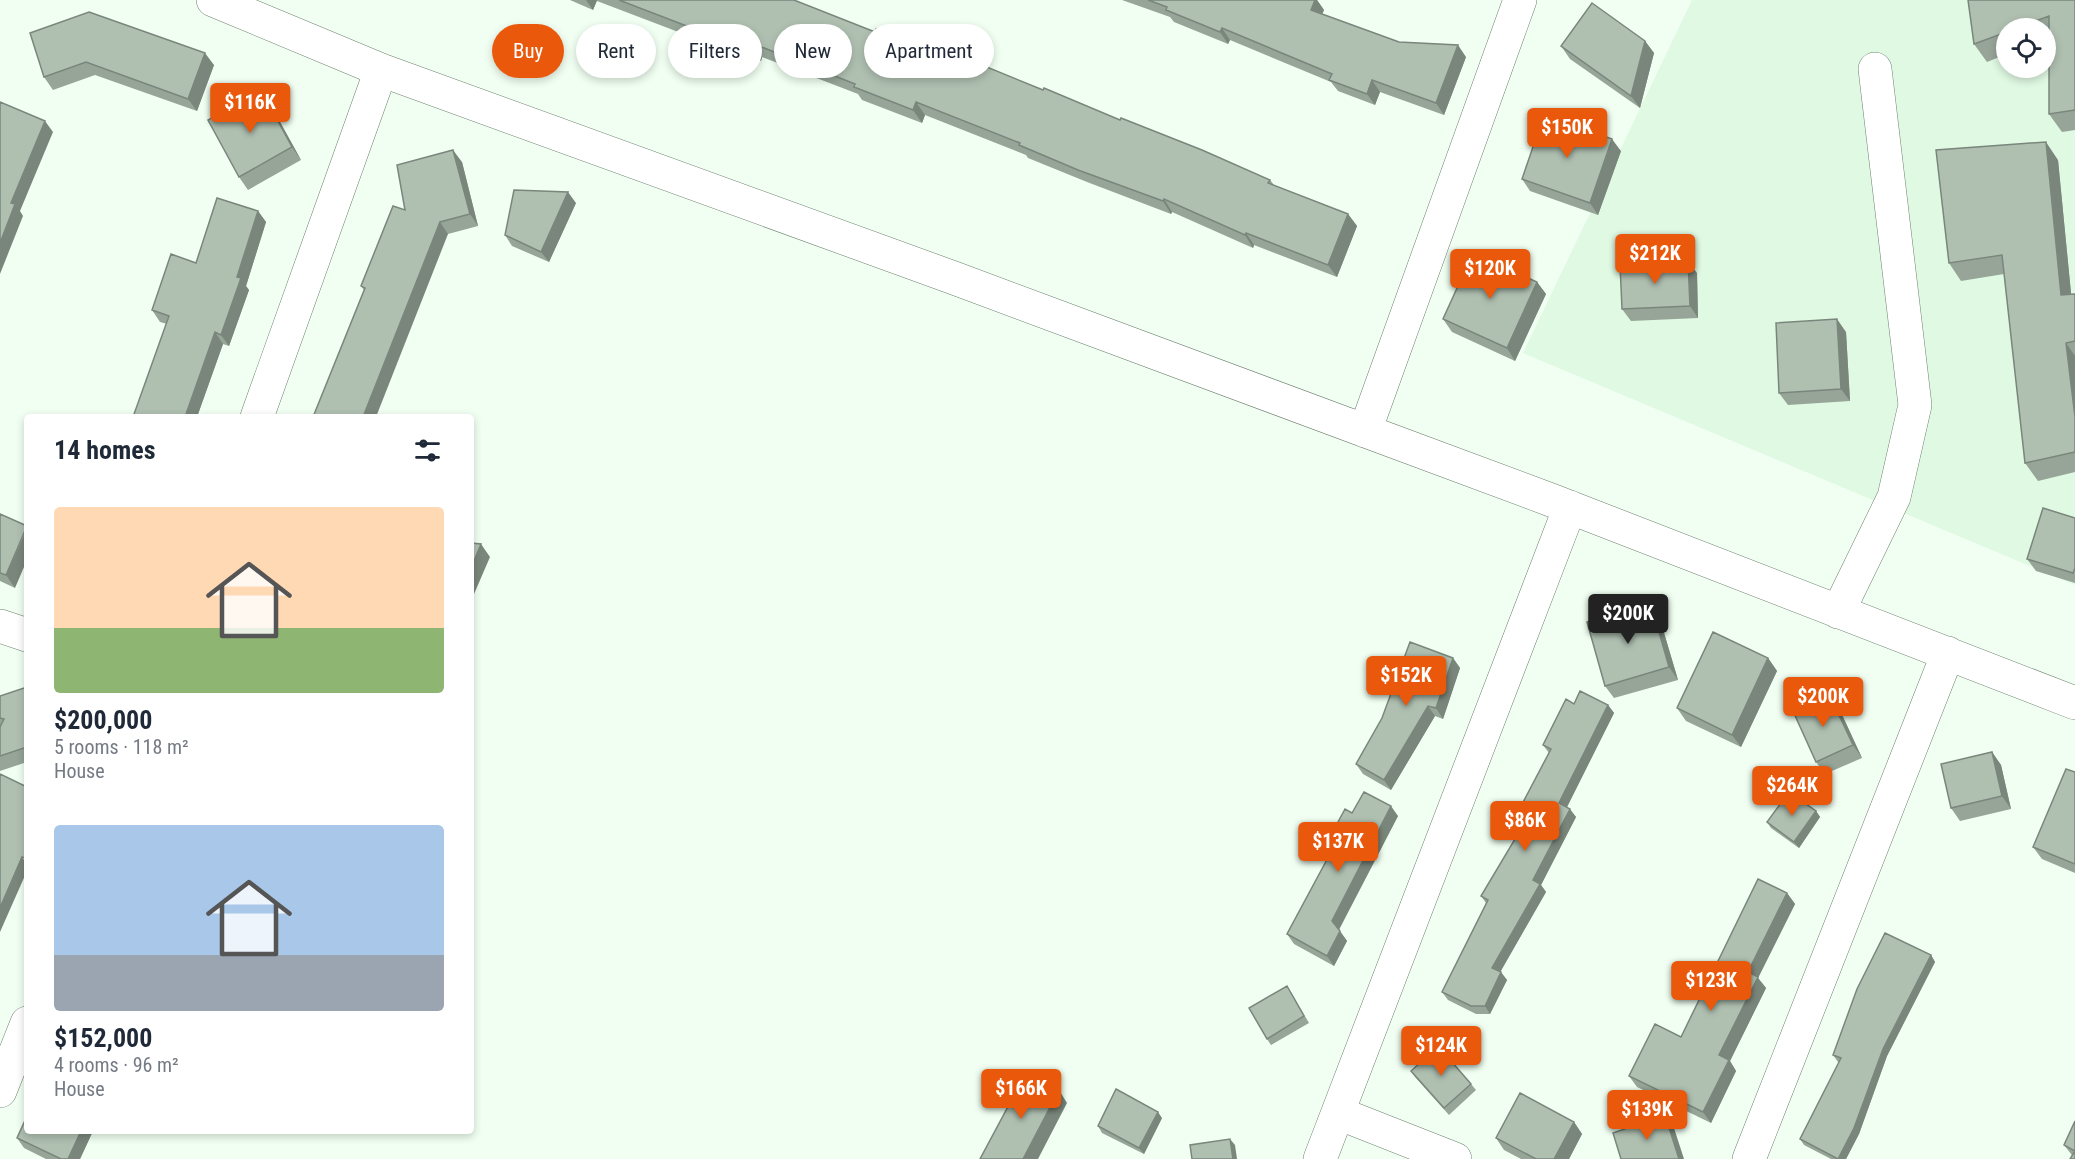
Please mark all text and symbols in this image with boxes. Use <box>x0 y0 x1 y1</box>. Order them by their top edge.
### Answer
map controls <box>1996 18 2056 78</box>
button: locate <box>1996 18 2056 78</box>
chip: Buy <box>492 24 564 78</box>
chip: Rent <box>576 24 656 78</box>
chip: Filters <box>668 24 762 78</box>
chip: New <box>774 24 852 78</box>
chip: Apartment <box>864 24 994 78</box>
pin: $116K <box>208 83 292 134</box>
text: $116K <box>224 90 276 114</box>
pin: $150K <box>1525 108 1609 159</box>
text: $150K <box>1541 115 1593 139</box>
pin: $212K <box>1613 234 1697 285</box>
text: $212K <box>1629 241 1681 265</box>
pin: $120K <box>1448 249 1532 300</box>
text: $120K <box>1464 256 1516 280</box>
icon: filters <box>411 434 444 467</box>
text: 14 homes <box>54 435 156 465</box>
icon: home <box>195 546 303 654</box>
pin: $200K <box>1586 594 1670 645</box>
text: $200K <box>1602 601 1654 625</box>
pin: $152K <box>1364 656 1448 707</box>
text: $152K <box>1380 663 1432 687</box>
pin: $200K <box>1781 677 1865 728</box>
text: $200K <box>1797 684 1849 708</box>
text: $200,000 <box>54 705 152 735</box>
text: 5 rooms · 118 m² <box>54 735 189 759</box>
text: House <box>54 759 105 783</box>
pin: $264K <box>1750 766 1834 817</box>
text: $264K <box>1766 773 1818 797</box>
pin: $86K <box>1489 801 1561 852</box>
text: $86K <box>1504 808 1546 832</box>
pin: $137K <box>1296 822 1380 873</box>
text: $137K <box>1312 829 1364 853</box>
icon: home <box>195 864 303 972</box>
pin: $123K <box>1669 961 1753 1012</box>
text: $123K <box>1685 968 1737 992</box>
text: $152,000 <box>54 1023 152 1053</box>
pin: $124K <box>1399 1026 1483 1077</box>
text: $124K <box>1415 1033 1467 1057</box>
text: 4 rooms · 96 m² <box>54 1053 179 1077</box>
pin: $166K <box>979 1069 1063 1120</box>
text: $166K <box>995 1076 1047 1100</box>
text: House <box>54 1077 105 1101</box>
pin: $139K <box>1605 1090 1689 1141</box>
text: $139K <box>1621 1097 1673 1121</box>

